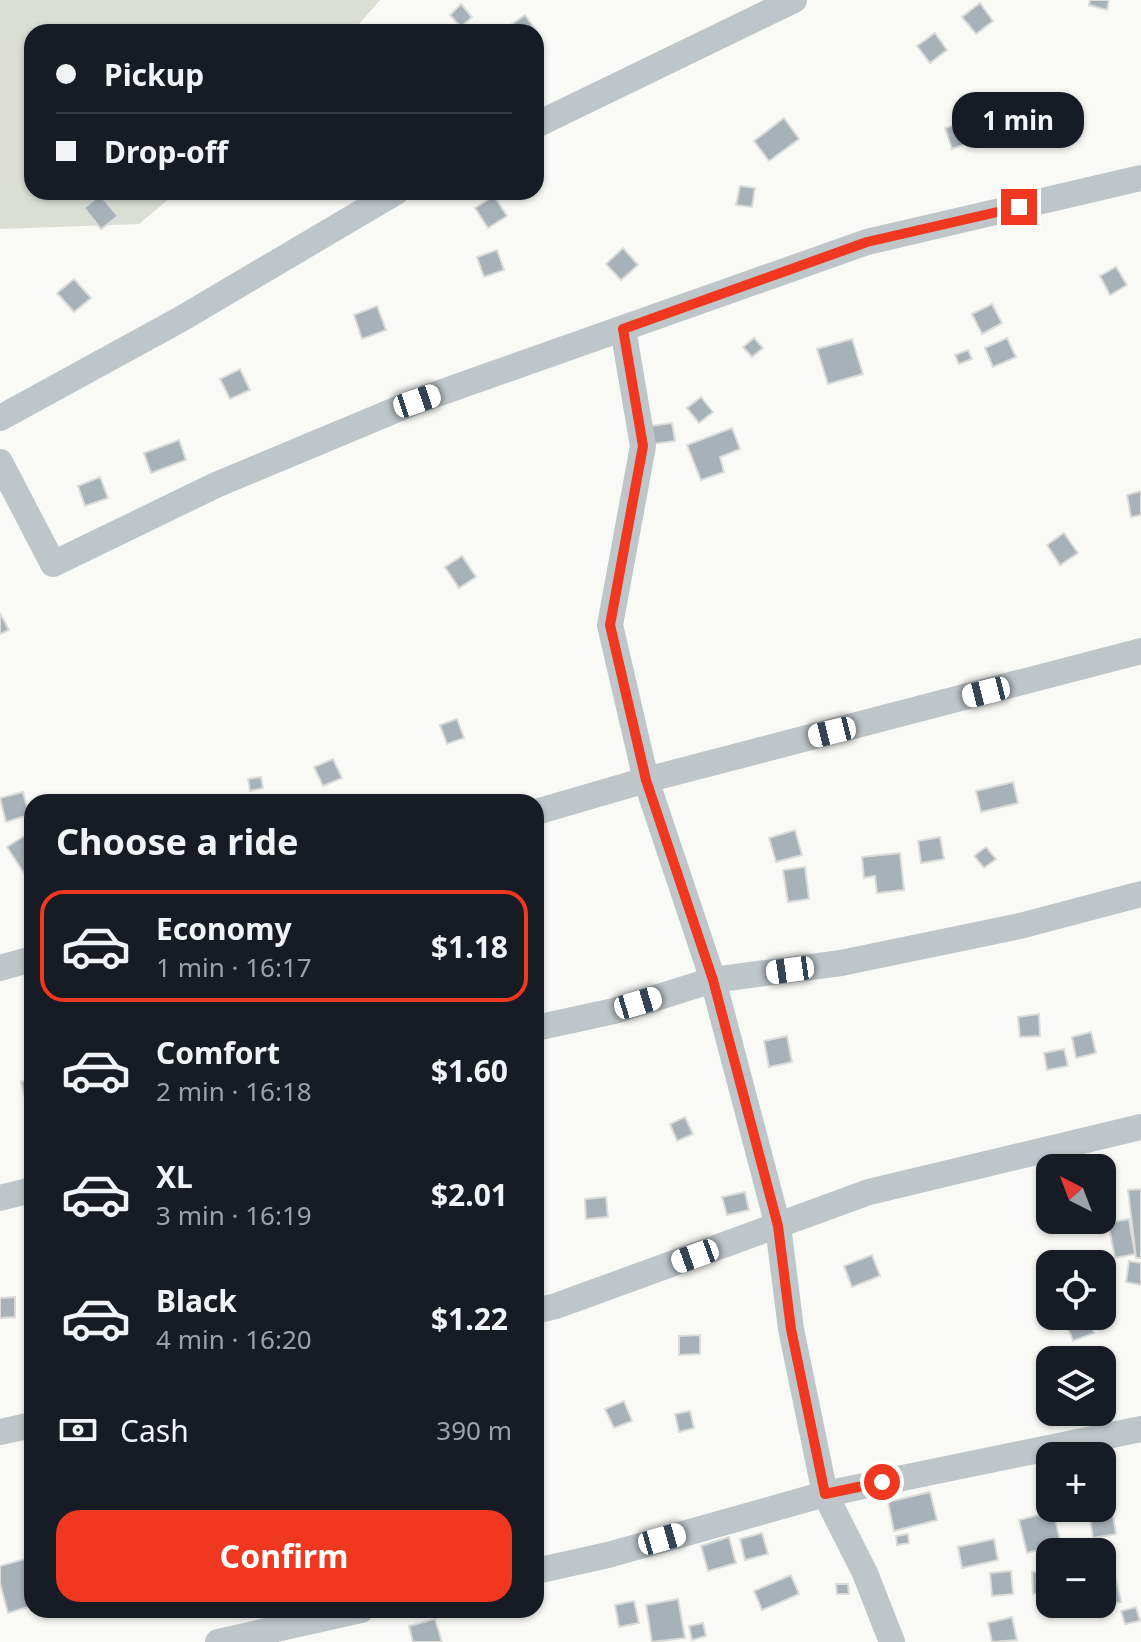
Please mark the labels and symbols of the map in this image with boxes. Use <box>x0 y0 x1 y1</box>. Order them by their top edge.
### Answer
callout: 1 min <box>953 91 1085 147</box>
route end <box>1001 189 1037 225</box>
car <box>390 382 444 420</box>
car <box>960 675 1012 709</box>
car <box>806 715 858 749</box>
car <box>765 955 815 985</box>
car <box>612 985 664 1021</box>
north arrow <box>1036 1154 1116 1234</box>
car <box>668 1237 722 1275</box>
route start <box>864 1464 900 1500</box>
car <box>636 1521 688 1557</box>

